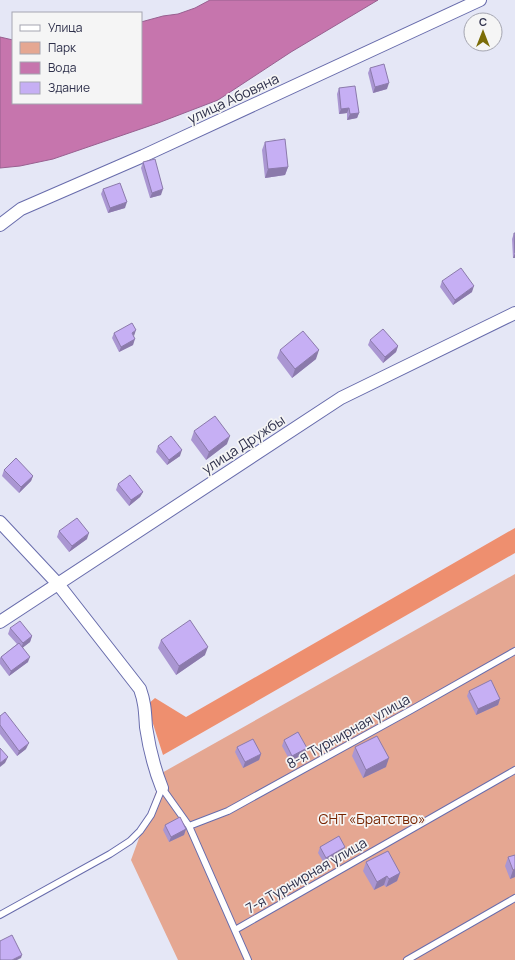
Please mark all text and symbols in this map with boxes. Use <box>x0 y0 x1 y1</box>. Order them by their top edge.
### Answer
legend <box>12 12 142 104</box>
north arrow <box>463 12 503 52</box>
text: С <box>479 14 487 29</box>
text: Улица <box>48 19 82 36</box>
text: Парк <box>48 39 77 56</box>
text: Вода <box>48 59 76 76</box>
street label: улица Абовяна <box>184 68 282 128</box>
text: Здание <box>48 79 90 96</box>
street label: улица Дружбы <box>198 410 288 478</box>
street label: 8-я Турнирная улица <box>283 689 413 773</box>
park label: СНТ «Братство» <box>318 809 426 828</box>
street label: 7-я Турнирная улица <box>242 833 370 917</box>

